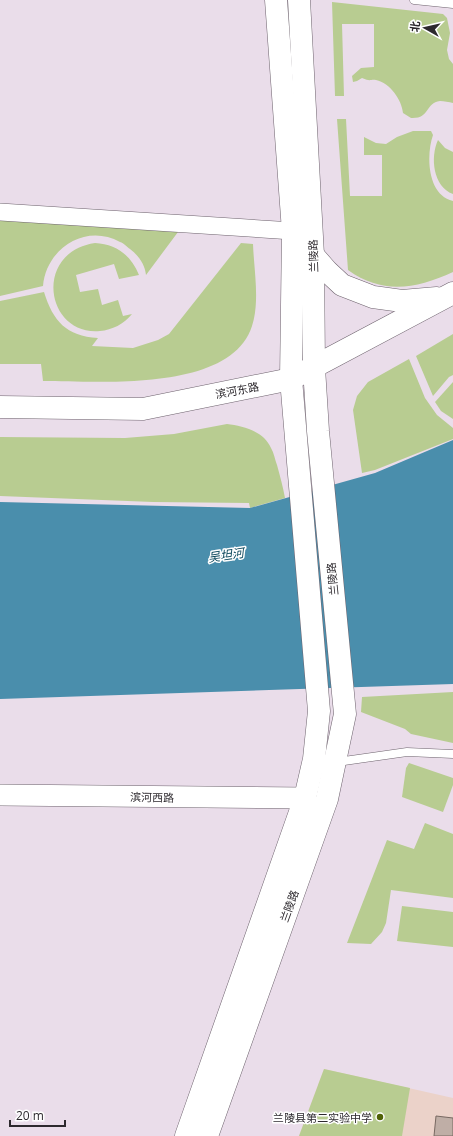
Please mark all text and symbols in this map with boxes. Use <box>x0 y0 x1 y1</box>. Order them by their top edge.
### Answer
north arrow <box>405 8 445 48</box>
text: 北 <box>406 20 423 33</box>
street label: 兰陵路 <box>305 239 321 273</box>
street label: 滨河东路 <box>214 378 260 402</box>
water label: 吴坦河 <box>207 544 247 566</box>
street label: 兰陵路 <box>323 562 341 596</box>
street label: 滨河西路 <box>130 789 174 805</box>
street label: 兰陵路 <box>276 888 302 924</box>
scale bar <box>10 1102 65 1128</box>
text: 20 m <box>16 1107 44 1124</box>
place label: 兰陵县第二实验中学 <box>273 1110 372 1125</box>
marker: 兰陵县第二实验中学 <box>375 1112 385 1122</box>

